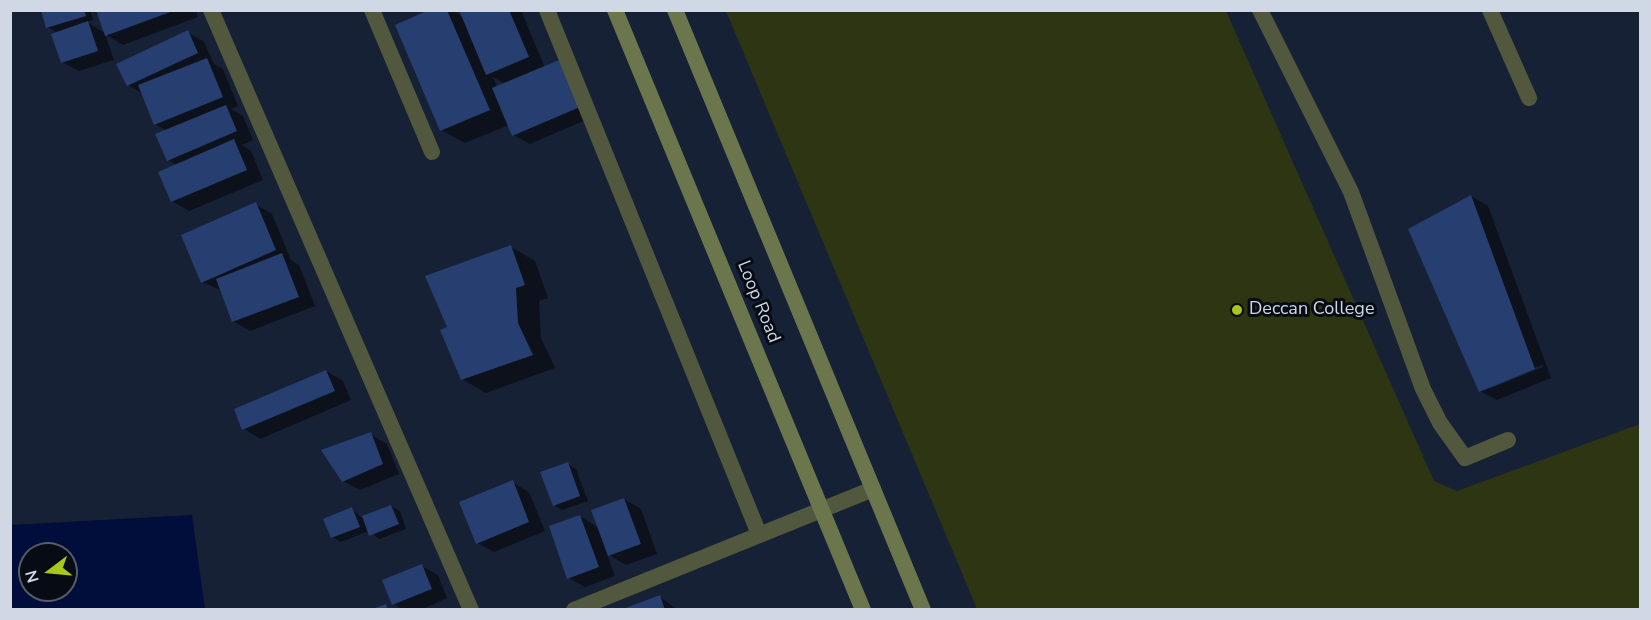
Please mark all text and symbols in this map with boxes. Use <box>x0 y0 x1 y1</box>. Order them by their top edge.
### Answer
street label: Loop Road <box>732 258 784 346</box>
place label: Deccan College <box>1249 299 1374 321</box>
marker: Deccan College <box>1230 303 1244 317</box>
north arrow <box>18 542 78 602</box>
text: N <box>20 568 45 585</box>

